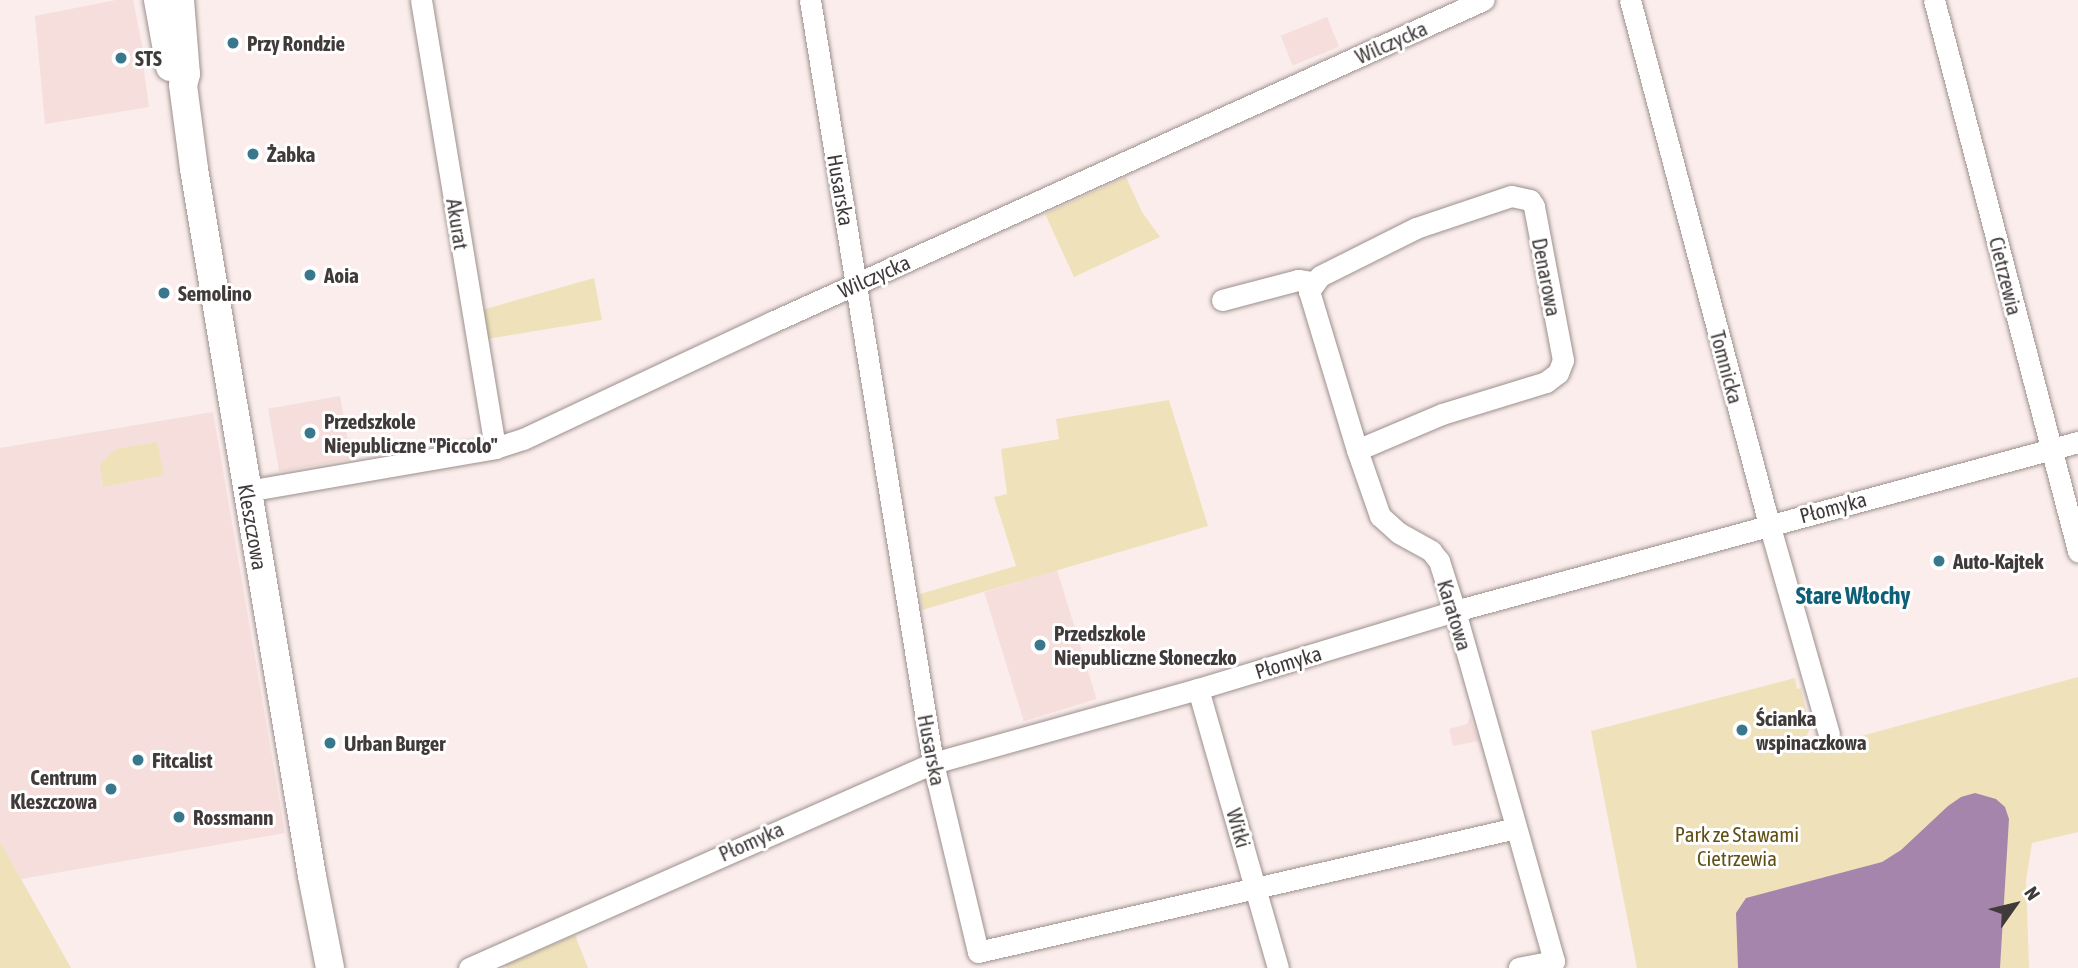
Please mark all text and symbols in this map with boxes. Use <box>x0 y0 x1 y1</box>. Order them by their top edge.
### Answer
street label: Wilczycka <box>1351 15 1431 69</box>
place label: Przy Rondzie <box>247 30 345 56</box>
marker: Przy Rondzie <box>225 35 241 51</box>
place label: STS <box>135 45 162 71</box>
marker: STS <box>113 50 129 66</box>
place label: Żabka <box>267 141 315 167</box>
marker: Żabka <box>245 146 261 162</box>
street label: Husarska <box>822 152 860 228</box>
street label: Akurat <box>442 197 474 251</box>
street label: Cietrzewia <box>1984 234 2028 318</box>
street label: Denarowa <box>1527 236 1567 318</box>
street label: Wilczycka <box>834 249 914 303</box>
place label: Aoia <box>324 262 359 288</box>
marker: Aoia <box>302 267 318 283</box>
place label: Semolino <box>178 280 252 306</box>
marker: Semolino <box>156 285 172 301</box>
street label: Tomnicka <box>1705 328 1749 406</box>
place label: Przedszkole Niepubliczne "Piccolo" <box>324 408 498 458</box>
marker: Przedszkole Niepubliczne "Piccolo" <box>302 425 318 441</box>
street label: Kleszczowa <box>233 482 273 572</box>
street label: Płomyka <box>1797 486 1869 528</box>
place label: Auto-Kajtek <box>1953 548 2043 574</box>
marker: Auto-Kajtek <box>1931 553 1947 569</box>
street label: Karatowa <box>1432 577 1478 653</box>
district label: Stare Włochy <box>1796 582 1910 610</box>
place label: Przedszkole Niepubliczne Słoneczko <box>1054 620 1237 670</box>
marker: Przedszkole Niepubliczne Słoneczko <box>1032 637 1048 653</box>
street label: Płomyka <box>1252 640 1324 684</box>
place label: Ścianka wspinaczkowa <box>1756 705 1867 755</box>
street label: Husarska <box>913 712 951 788</box>
marker: Ścianka wspinaczkowa <box>1734 722 1750 738</box>
place label: Urban Burger <box>344 730 445 756</box>
marker: Urban Burger <box>322 735 338 751</box>
place label: Fitcalist <box>152 747 213 773</box>
marker: Fitcalist <box>130 752 146 768</box>
place label: Centrum Kleszczowa <box>10 764 97 814</box>
marker: Centrum Kleszczowa <box>103 781 119 797</box>
place label: Rossmann <box>193 804 273 830</box>
street label: Witki <box>1221 806 1257 850</box>
marker: Rossmann <box>171 809 187 825</box>
street label: Płomyka <box>715 816 787 866</box>
park label: Park ze Stawami Cietrzewia <box>1675 821 1799 871</box>
north arrow <box>1980 870 2050 940</box>
text: N <box>2020 882 2045 904</box>

